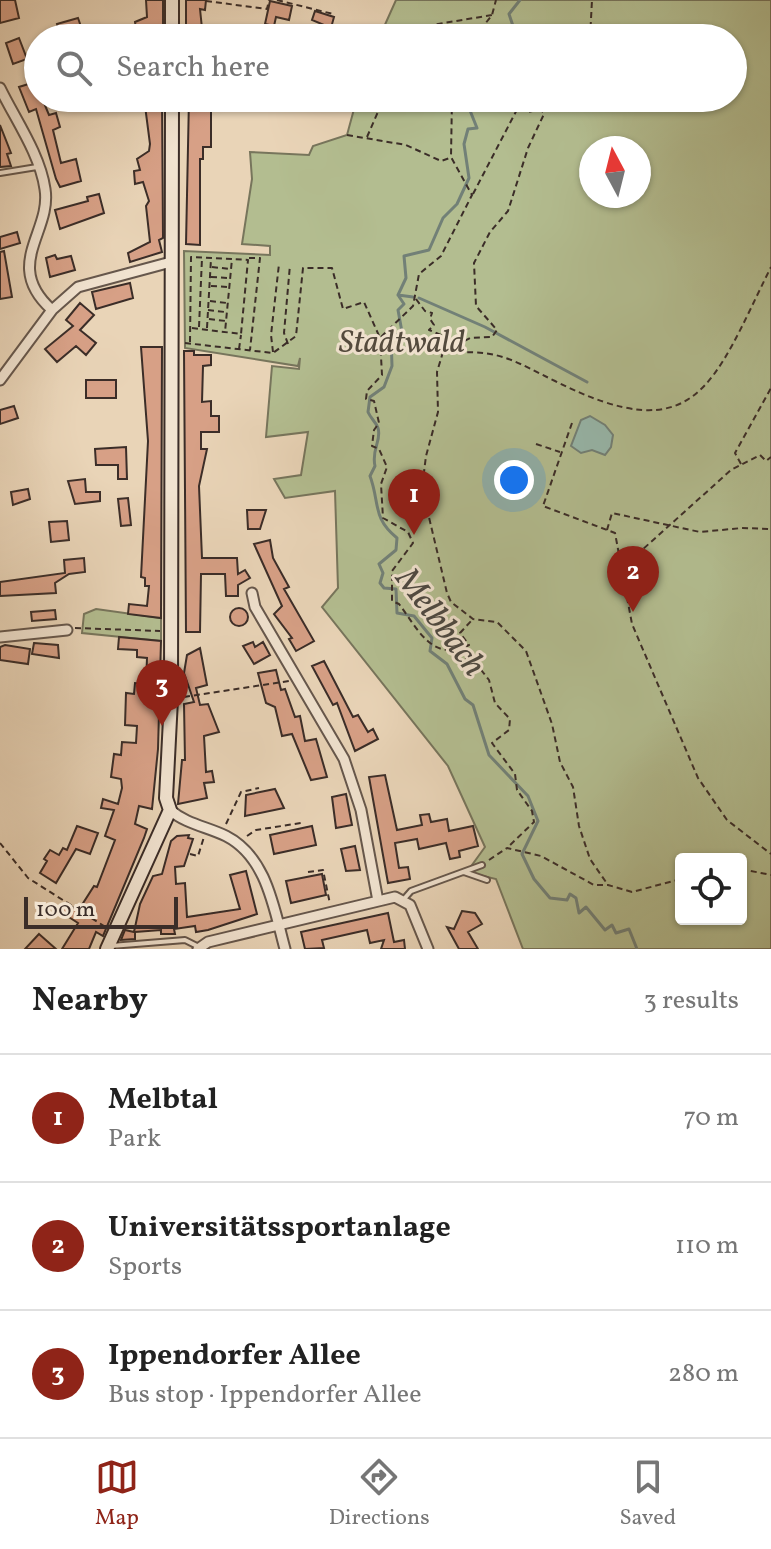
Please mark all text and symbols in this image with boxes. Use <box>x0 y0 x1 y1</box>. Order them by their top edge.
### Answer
search box <box>24 24 747 112</box>
icon: search <box>52 46 96 90</box>
text: Search here <box>116 47 270 89</box>
north arrow <box>579 136 651 208</box>
park label: Stadtwald <box>339 322 465 366</box>
your location <box>494 460 534 500</box>
pin: 1 <box>388 469 440 535</box>
pin: 2 <box>607 546 659 612</box>
water label: Melbbach <box>382 558 496 687</box>
pin: 3 <box>136 660 188 726</box>
map controls <box>675 853 747 925</box>
button: locate <box>675 853 747 925</box>
scale bar <box>24 893 178 929</box>
text: 100 m <box>36 895 95 926</box>
text: Nearby <box>32 978 148 1025</box>
text: 3 results <box>643 983 739 1019</box>
text: Melbtal <box>108 1079 218 1121</box>
text: 1 <box>53 1100 63 1136</box>
text: 70 m <box>684 1100 739 1136</box>
text: Park <box>108 1121 161 1157</box>
text: Universitätssportanlage <box>108 1207 451 1249</box>
text: 2 <box>51 1228 65 1264</box>
text: 110 m <box>675 1228 739 1264</box>
text: Sports <box>108 1249 182 1285</box>
text: Ippendorfer Allee <box>108 1335 361 1377</box>
text: 3 <box>51 1356 65 1392</box>
text: 280 m <box>668 1356 739 1392</box>
text: Bus stop · Ippendorfer Allee <box>108 1377 421 1413</box>
tab: Map <box>95 1455 139 1534</box>
tab: Directions <box>329 1455 430 1534</box>
tab: Saved <box>619 1455 676 1534</box>

